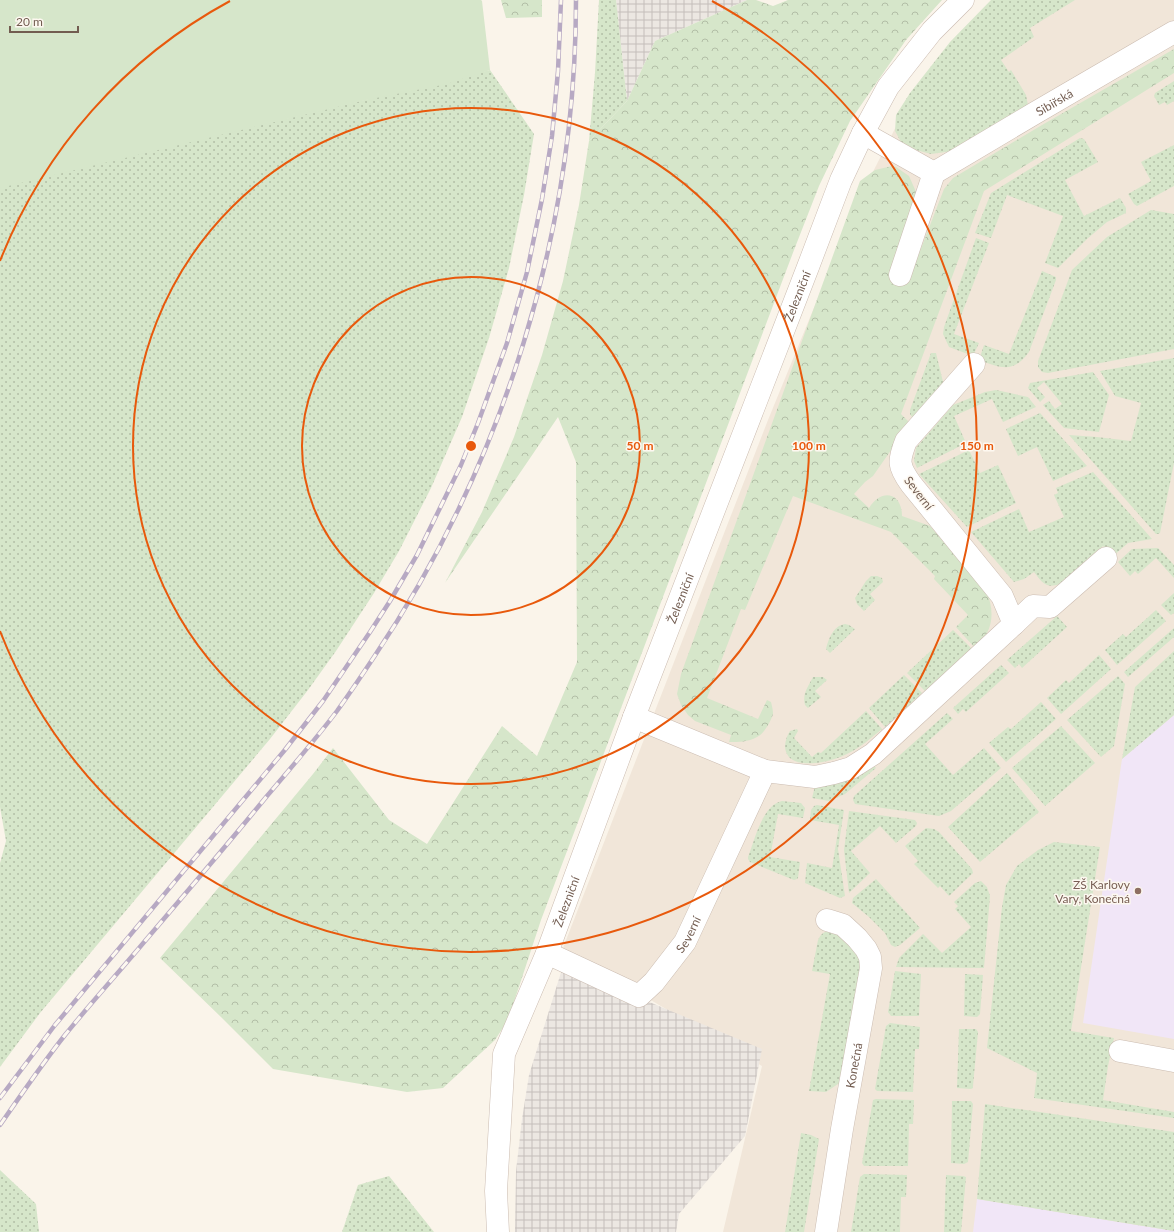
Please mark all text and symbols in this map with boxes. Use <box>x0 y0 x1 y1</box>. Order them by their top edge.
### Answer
scale bar <box>10 8 78 34</box>
text: 20 m <box>16 14 43 29</box>
street label: Sibiřská <box>1033 85 1075 119</box>
street label: Železniční <box>780 268 814 323</box>
text: 50 m <box>627 438 653 453</box>
text: 100 m <box>792 438 826 453</box>
text: 150 m <box>960 438 994 453</box>
centre of rings <box>464 439 478 453</box>
street label: Severní <box>901 473 938 514</box>
street label: Železniční <box>663 570 697 625</box>
street label: Železniční <box>550 873 583 929</box>
place label: ZŠ Karlovy Vary, Konečná <box>1055 877 1131 906</box>
marker: ZŠ Karlovy Vary, Konečná <box>1133 886 1143 896</box>
street label: Severní <box>672 913 704 955</box>
street label: Konečná <box>842 1041 865 1089</box>

